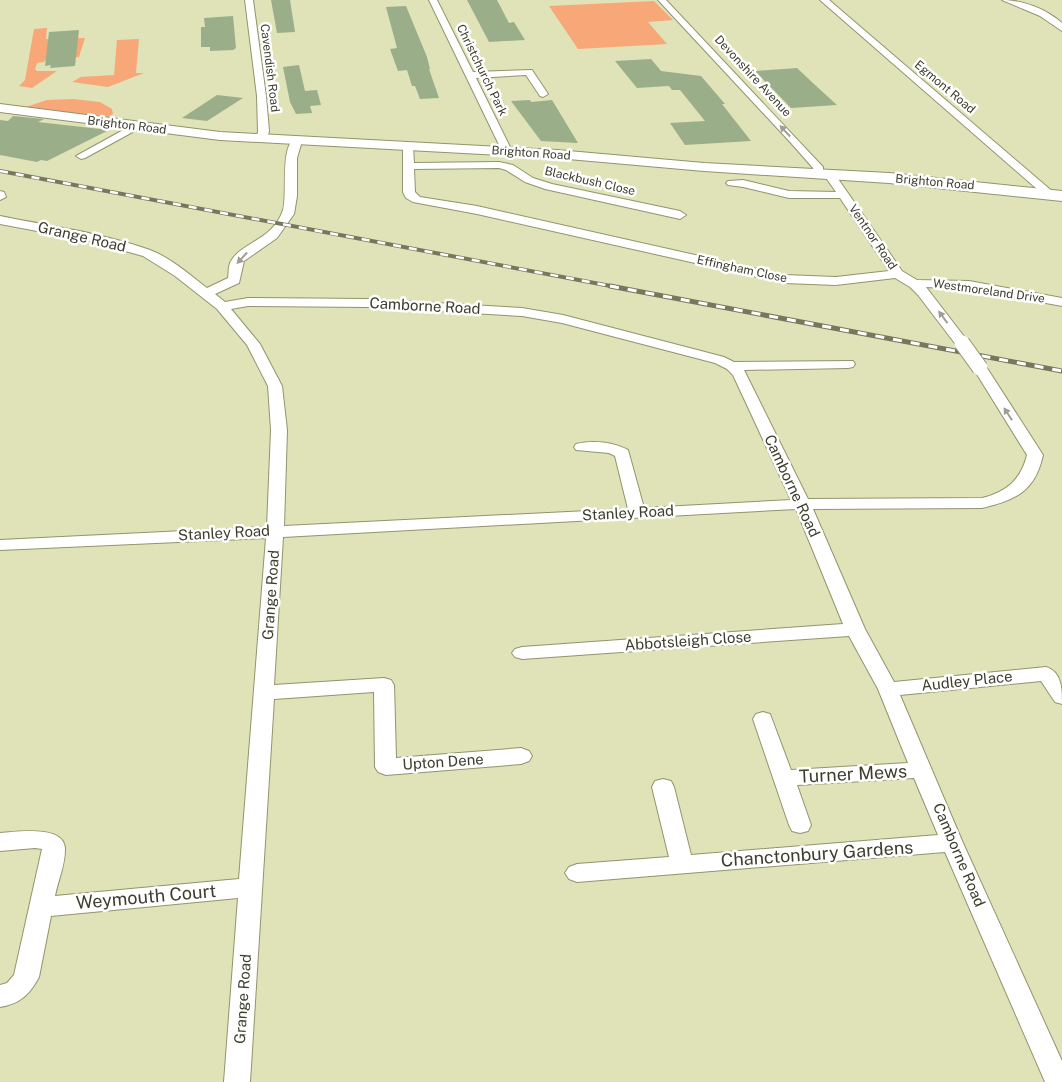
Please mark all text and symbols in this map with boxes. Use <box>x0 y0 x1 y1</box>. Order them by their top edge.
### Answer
street label: Christchurch Park <box>454 22 510 118</box>
street label: Cavendish Road <box>258 23 282 113</box>
street label: Devonshire Avenue <box>712 32 794 120</box>
street label: Egmont Road <box>912 58 978 116</box>
street label: Brighton Road <box>87 113 167 137</box>
one-way arrow <box>779 125 791 137</box>
street label: Brighton Road <box>491 143 571 163</box>
street label: Blackbush Close <box>543 164 637 198</box>
street label: Brighton Road <box>895 172 975 192</box>
street label: Ventnor Road <box>846 202 900 272</box>
street label: Grange Road <box>36 218 128 255</box>
one-way arrow <box>236 252 247 265</box>
street label: Effingham Close <box>696 253 789 285</box>
street label: Westmoreland Drive <box>932 276 1046 306</box>
street label: Camborne Road <box>369 294 481 317</box>
one-way arrow <box>938 310 948 324</box>
one-way arrow <box>1004 407 1013 420</box>
street label: Camborne Road <box>761 432 824 540</box>
street label: Stanley Road <box>581 502 674 523</box>
street label: Stanley Road <box>177 522 270 543</box>
street label: Grange Road <box>259 549 282 641</box>
street label: Abbotsleigh Close <box>624 628 752 653</box>
street label: Audley Place <box>921 667 1013 694</box>
street label: Upton Dene <box>402 750 484 773</box>
street label: Turner Mews <box>798 760 908 787</box>
street label: Camborne Road <box>930 800 989 909</box>
street label: Chanctonbury Gardens <box>720 836 914 871</box>
street label: Weymouth Court <box>75 880 217 913</box>
street label: Grange Road <box>231 953 254 1045</box>

